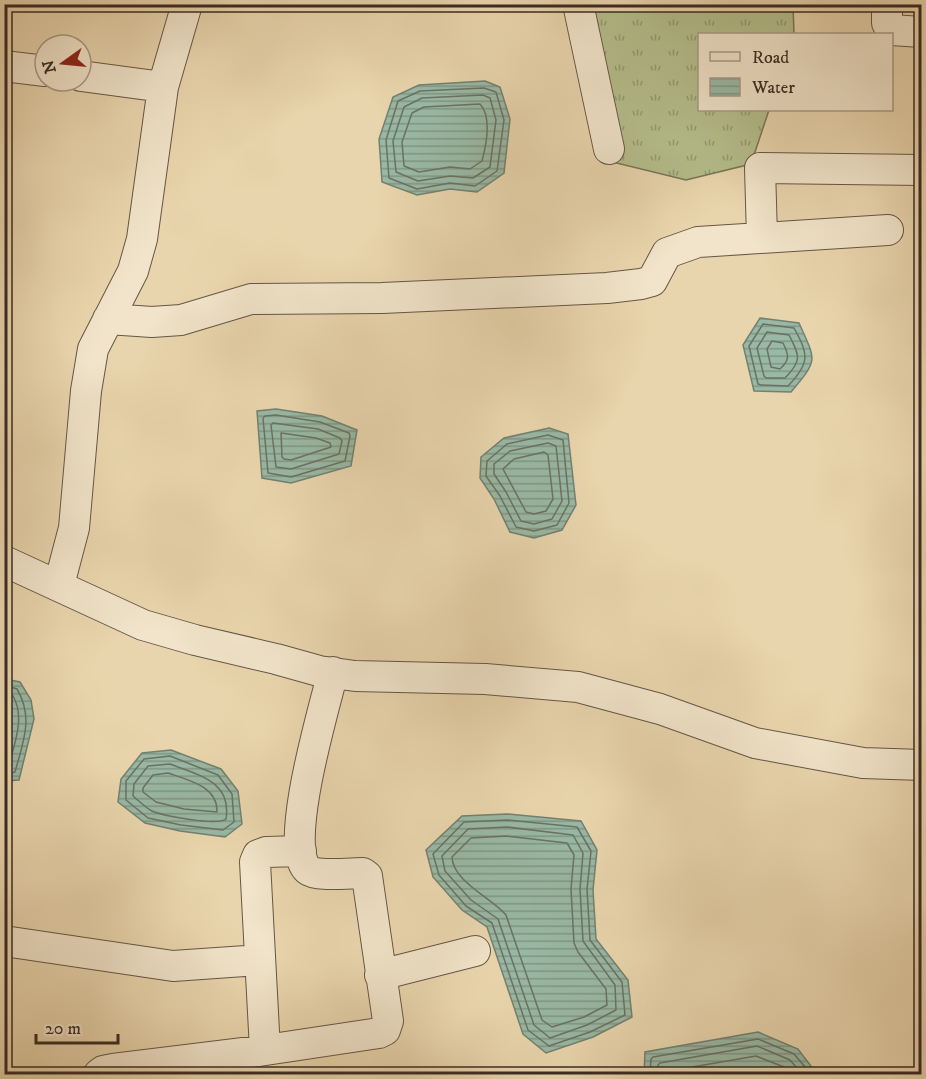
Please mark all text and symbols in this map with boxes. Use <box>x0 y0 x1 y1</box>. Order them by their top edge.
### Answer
north arrow <box>33 33 93 93</box>
legend <box>698 33 893 111</box>
text: Road <box>752 47 789 69</box>
text: N <box>38 58 61 76</box>
text: Water <box>751 77 795 99</box>
scale bar <box>36 1007 118 1045</box>
text: 20 m <box>45 1018 81 1040</box>

